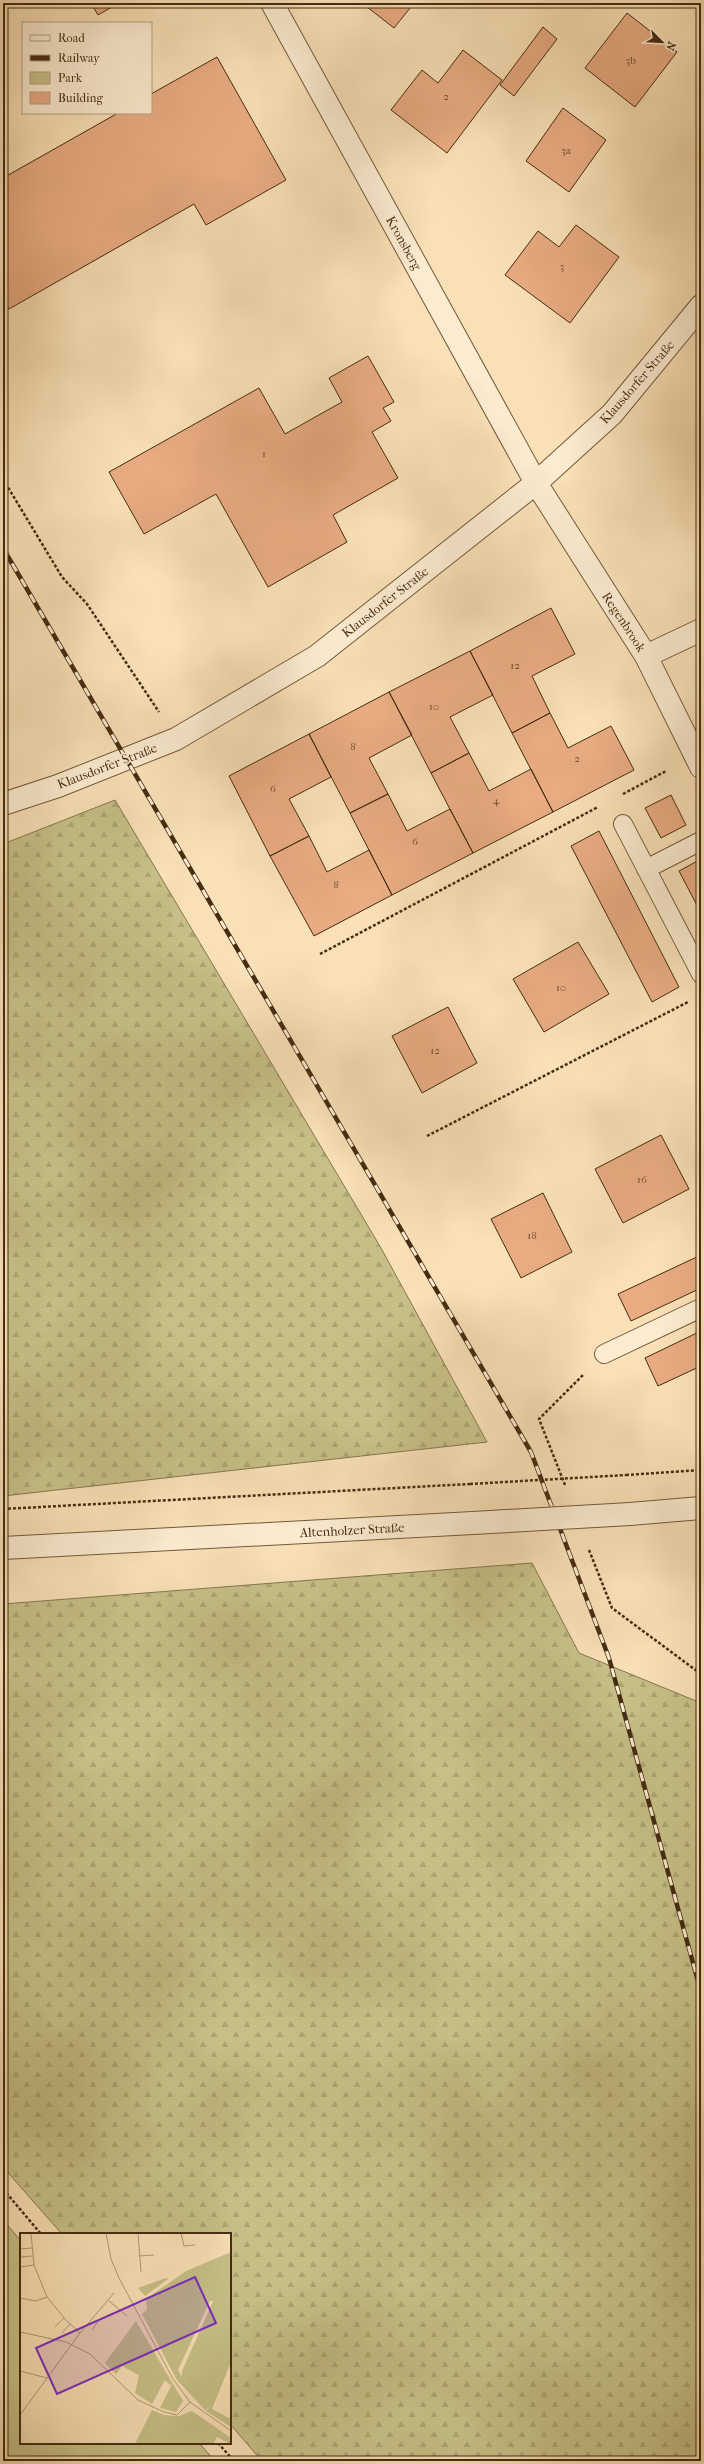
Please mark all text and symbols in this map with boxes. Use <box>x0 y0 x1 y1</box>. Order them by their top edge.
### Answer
legend <box>22 22 152 114</box>
north arrow <box>642 22 682 62</box>
text: Road <box>58 31 85 45</box>
text: N <box>663 39 678 53</box>
text: Railway <box>58 51 100 65</box>
house number: 3b <box>626 54 636 67</box>
text: Park <box>58 71 83 85</box>
house number: 2 <box>443 90 449 103</box>
text: Building <box>58 91 103 105</box>
house number: 3a <box>561 144 572 157</box>
street label: Kronsberg <box>383 213 425 274</box>
house number: 3 <box>560 260 564 273</box>
street label: Klausdorfer Straße <box>597 337 678 427</box>
house number: 1 <box>262 447 266 460</box>
street label: Klausdorfer Straße <box>339 563 432 640</box>
street label: Regenbrook <box>599 589 649 655</box>
house number: 12 <box>510 659 520 672</box>
house number: 10 <box>429 700 439 713</box>
street label: Klausdorfer Straße <box>55 740 159 792</box>
house number: 8 <box>350 740 356 753</box>
house number: 2 <box>574 752 580 765</box>
house number: 6 <box>270 782 276 795</box>
house number: 4 <box>493 794 500 807</box>
house number: 6 <box>412 835 418 848</box>
house number: 8 <box>333 878 339 891</box>
house number: 10 <box>556 981 566 994</box>
house number: 12 <box>430 1044 440 1057</box>
house number: 16 <box>637 1173 647 1186</box>
house number: 18 <box>527 1229 537 1242</box>
street label: Altenholzer Straße <box>298 1520 405 1540</box>
inset map <box>20 2233 231 2444</box>

